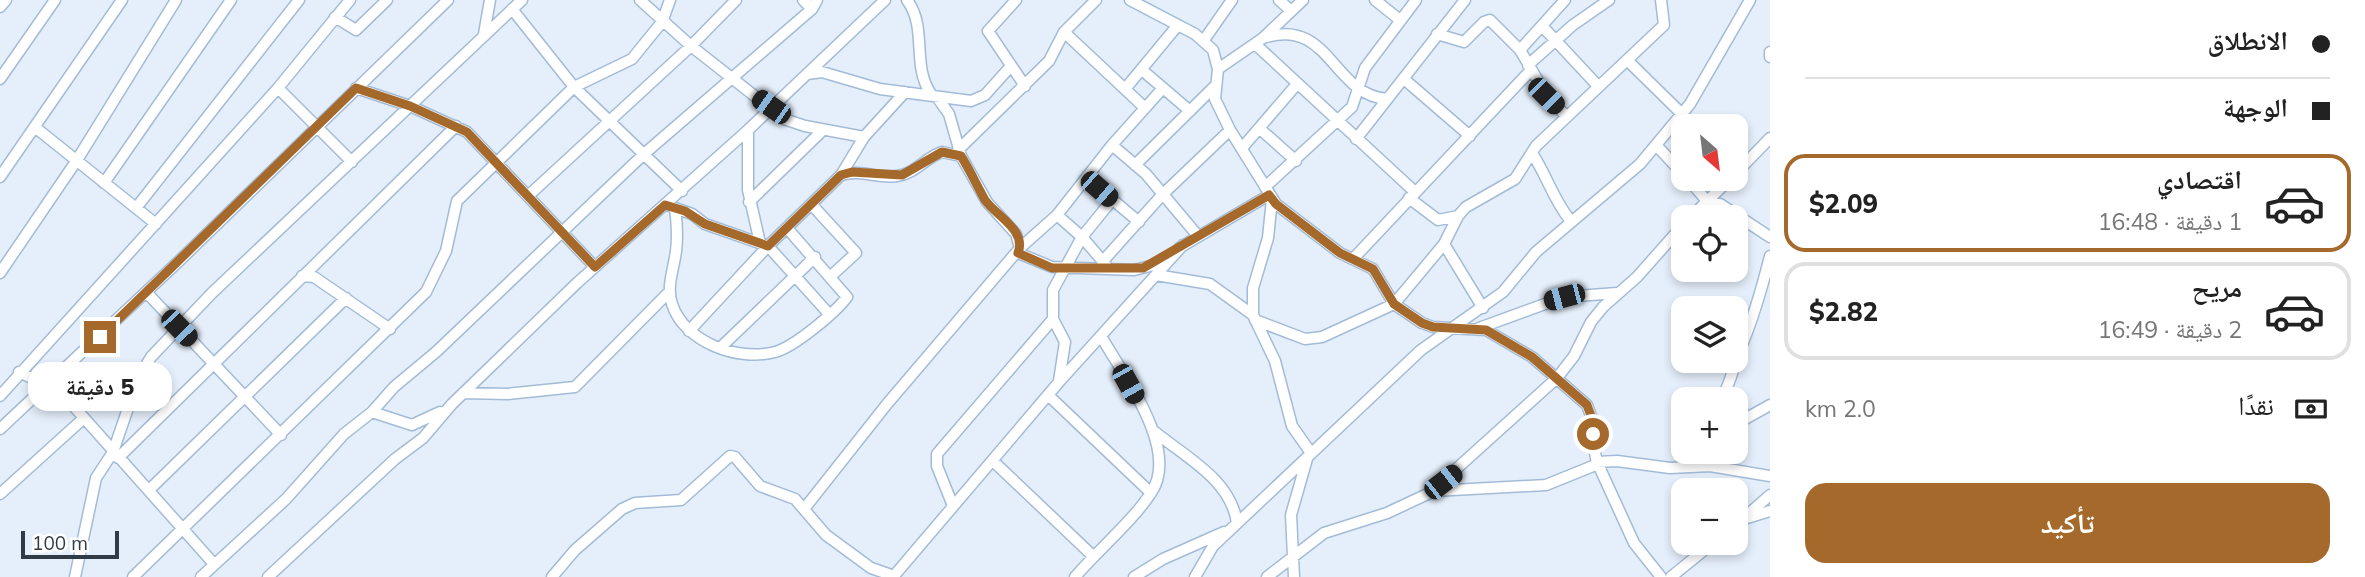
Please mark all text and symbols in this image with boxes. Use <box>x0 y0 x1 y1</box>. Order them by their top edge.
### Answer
text: الانطلاق <box>2208 24 2288 57</box>
car <box>1524 74 1569 118</box>
car <box>748 86 795 128</box>
text: الوجهة <box>2223 91 2288 124</box>
north arrow <box>1671 114 1748 191</box>
map controls <box>1671 114 1748 555</box>
text: اقتصادي <box>2157 163 2242 196</box>
car <box>1077 167 1122 211</box>
icon: car <box>2263 172 2326 235</box>
text: $2.09 <box>1809 187 1878 220</box>
button: locate <box>1671 205 1748 282</box>
text: 1 دقيقة · 16:48 <box>2098 207 2242 236</box>
text: مريح <box>2192 271 2242 304</box>
icon: car <box>2263 280 2326 343</box>
car <box>1541 281 1588 313</box>
text: $2.82 <box>1809 295 1878 328</box>
button: layers <box>1671 296 1748 373</box>
car <box>157 306 202 350</box>
text: 2 دقيقة · 16:49 <box>2098 315 2242 344</box>
route end <box>84 321 116 353</box>
car <box>1109 361 1148 407</box>
callout: 5 دقيقة <box>28 362 172 410</box>
text: 5 دقيقة <box>66 372 134 401</box>
button: + <box>1671 387 1748 464</box>
text: نقدًا <box>2238 389 2274 422</box>
icon: cash <box>2292 390 2330 428</box>
text: 2.0 km <box>1805 394 1876 423</box>
route start <box>1577 418 1609 450</box>
car <box>1420 461 1467 503</box>
button: − <box>1671 478 1748 555</box>
button: تأكيد <box>1805 483 2330 563</box>
scale bar <box>21 528 119 560</box>
text: 100 m <box>32 531 88 555</box>

